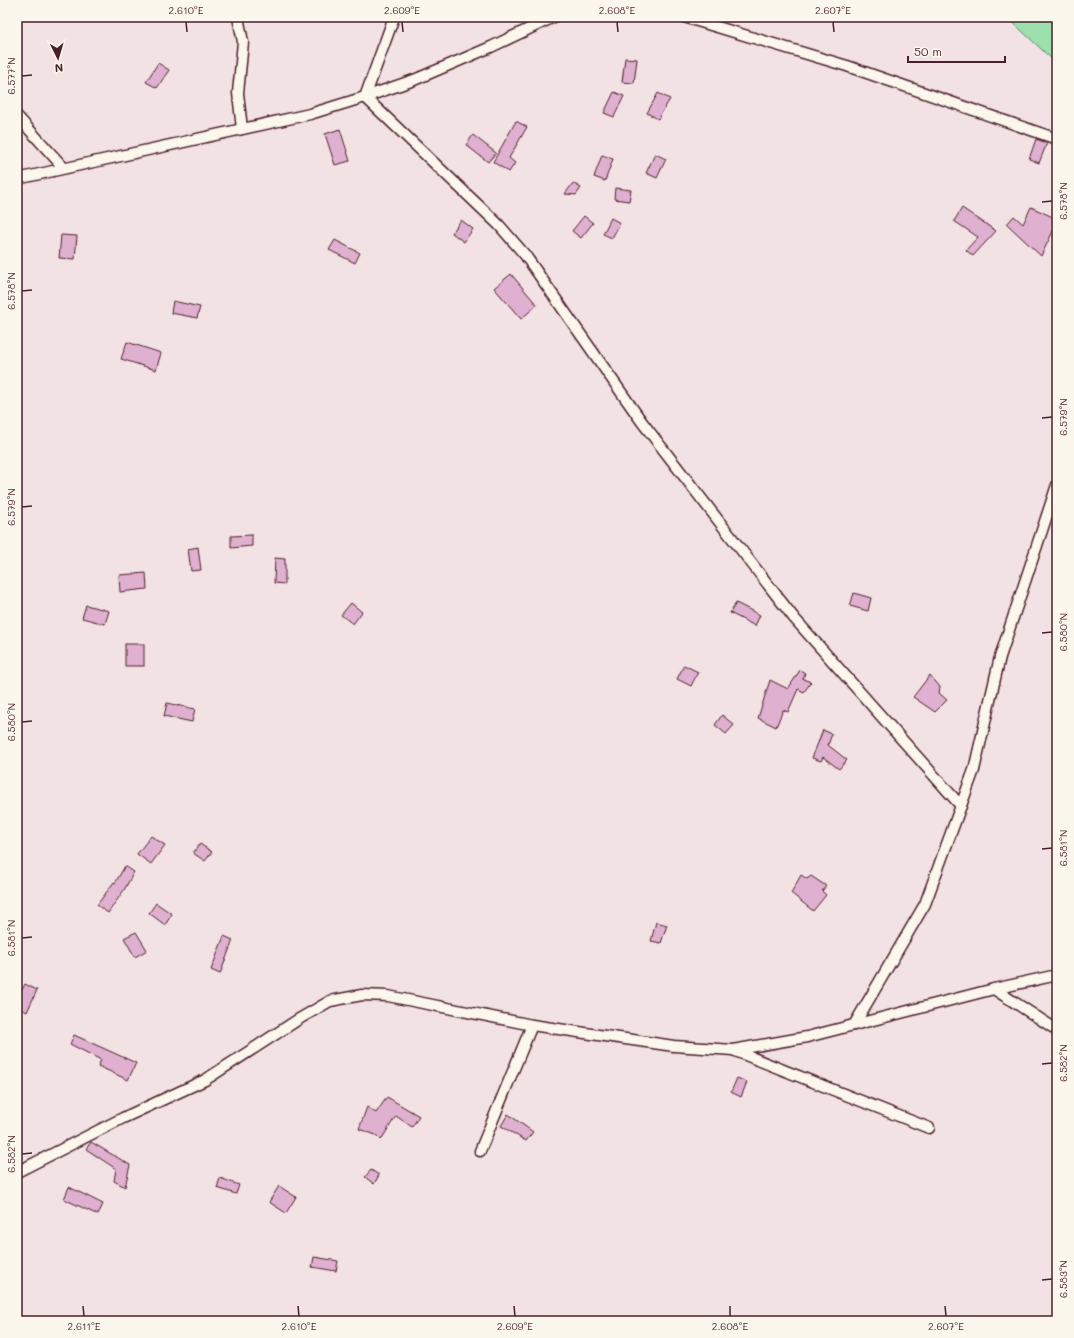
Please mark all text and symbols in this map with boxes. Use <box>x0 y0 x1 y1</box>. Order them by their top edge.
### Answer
text: 2.610°E <box>169 3 204 17</box>
text: 2.609°E <box>384 3 420 17</box>
text: 2.608°E <box>599 3 635 17</box>
text: 2.607°E <box>815 3 851 17</box>
north arrow <box>38 38 78 78</box>
scale bar <box>908 38 1005 64</box>
text: 50 m <box>914 43 942 59</box>
text: 6.577°N <box>4 57 18 95</box>
text: N <box>54 61 64 76</box>
text: 6.578°N <box>1056 182 1070 220</box>
text: 6.578°N <box>4 272 18 310</box>
text: 6.579°N <box>1056 398 1070 436</box>
text: 6.579°N <box>4 488 18 526</box>
text: 6.580°N <box>1056 613 1070 651</box>
text: 6.580°N <box>4 703 18 741</box>
text: 6.581°N <box>1056 830 1070 866</box>
text: 6.581°N <box>4 920 18 956</box>
text: 6.582°N <box>1056 1044 1070 1082</box>
text: 6.582°N <box>4 1135 18 1173</box>
text: 6.583°N <box>1056 1260 1070 1298</box>
text: 2.611°E <box>67 1319 101 1333</box>
text: 2.610°E <box>282 1319 317 1333</box>
text: 2.609°E <box>497 1319 533 1333</box>
text: 2.608°E <box>712 1319 748 1333</box>
text: 2.607°E <box>928 1319 964 1333</box>

